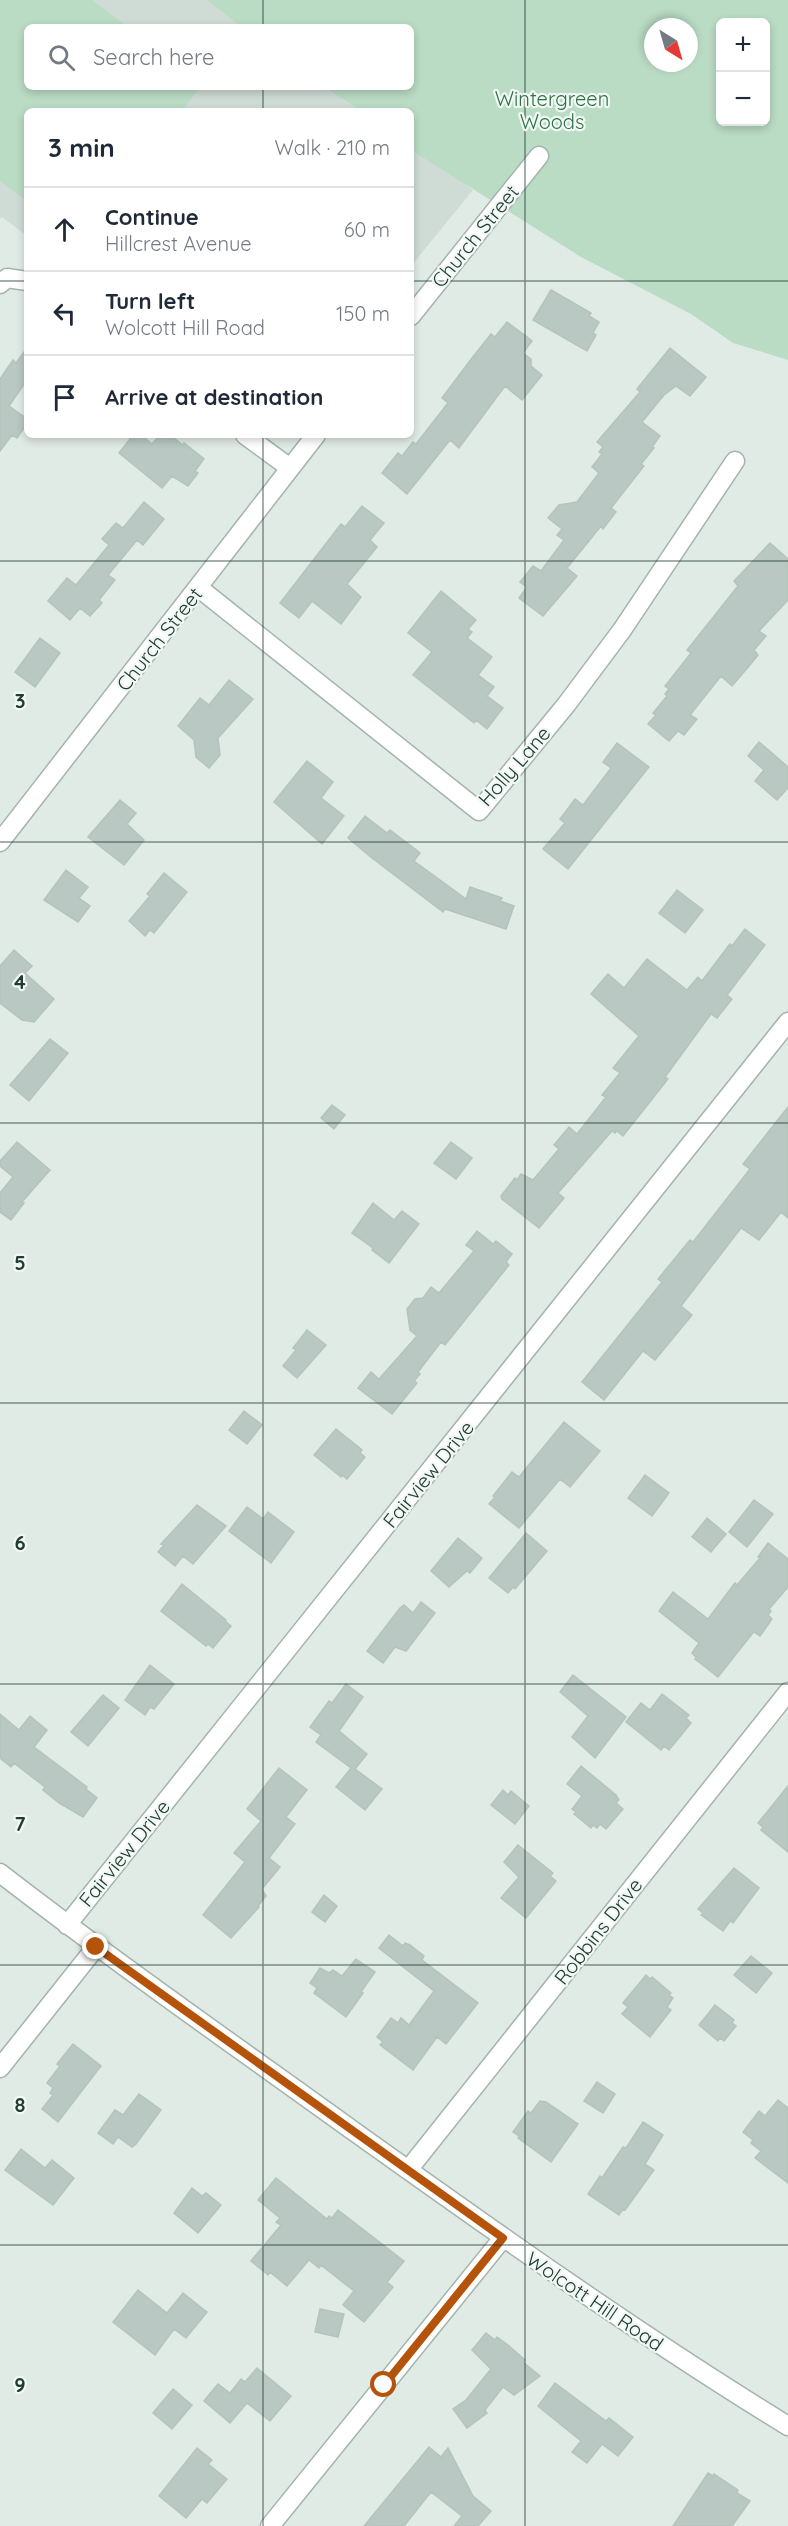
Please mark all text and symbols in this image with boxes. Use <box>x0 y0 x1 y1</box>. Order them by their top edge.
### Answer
north arrow <box>644 18 698 72</box>
map controls <box>716 18 770 126</box>
button: + <box>716 18 770 72</box>
search box <box>24 24 414 90</box>
icon: search <box>45 41 78 74</box>
text: Search here <box>93 43 214 71</box>
button: − <box>716 72 770 126</box>
park label: Wintergreen Woods <box>495 86 609 134</box>
text: 3 min <box>48 131 115 164</box>
text: Walk · 210 m <box>275 135 390 160</box>
street label: Church Street <box>426 179 524 292</box>
text: Continue <box>105 203 199 231</box>
icon: ahead <box>48 213 81 246</box>
text: 60 m <box>344 217 390 242</box>
text: Hillcrest Avenue <box>105 231 252 256</box>
text: Turn left <box>105 287 195 315</box>
icon: left <box>48 297 81 330</box>
text: 150 m <box>336 301 390 326</box>
text: Wolcott Hill Road <box>105 315 265 340</box>
icon: arrive <box>48 381 81 414</box>
text: Arrive at destination <box>105 383 323 411</box>
street label: Church Street <box>111 582 207 696</box>
text: 3 <box>15 688 25 713</box>
street label: Holly Lane <box>472 721 556 811</box>
text: 4 <box>14 969 26 994</box>
text: 5 <box>14 1250 26 1275</box>
street label: Fairview Drive <box>377 1415 479 1533</box>
text: 6 <box>14 1530 26 1555</box>
street label: Fairview Drive <box>73 1794 175 1912</box>
text: 7 <box>15 1811 26 1836</box>
street label: Robbins Drive <box>549 1873 647 1989</box>
route end <box>82 1933 108 1959</box>
text: 8 <box>15 2092 26 2117</box>
street label: Wolcott Hill Road <box>522 2246 668 2356</box>
route start <box>370 2371 396 2397</box>
text: 9 <box>14 2372 26 2397</box>

